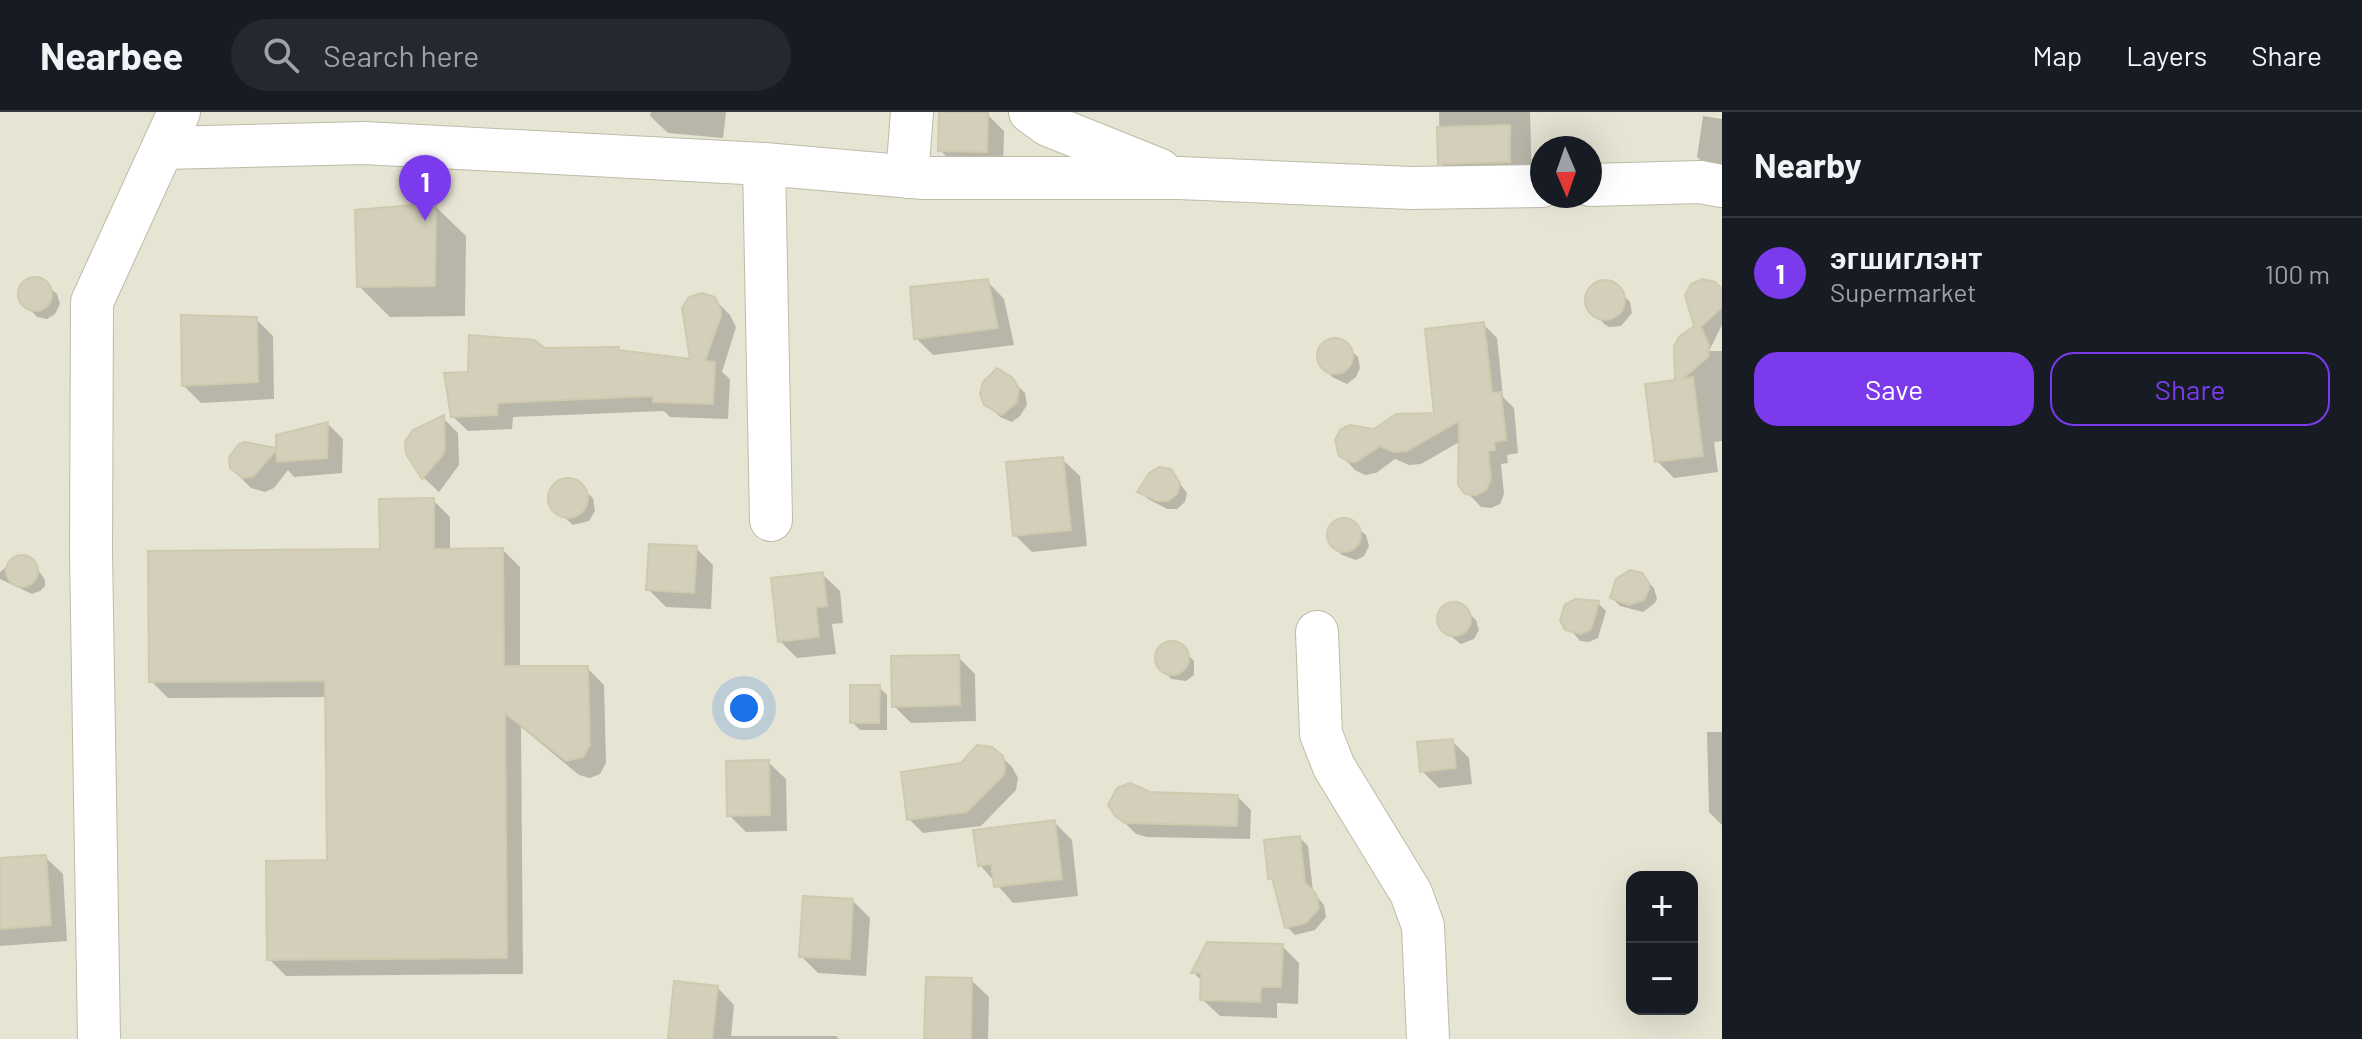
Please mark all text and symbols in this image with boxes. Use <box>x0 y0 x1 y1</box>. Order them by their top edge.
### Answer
search box <box>231 19 791 91</box>
text: Nearbee <box>40 32 183 78</box>
icon: search <box>259 33 303 77</box>
text: Search here <box>323 37 479 73</box>
text: Map <box>2032 38 2082 72</box>
text: Layers <box>2126 38 2207 72</box>
text: Share <box>2251 38 2322 72</box>
north arrow <box>1530 136 1602 208</box>
text: Nearby <box>1754 144 1862 185</box>
pin: 1 <box>399 155 451 221</box>
text: эгшиглэнт <box>1830 239 1983 275</box>
text: 1 <box>1775 258 1785 289</box>
text: 100 m <box>2265 258 2330 289</box>
text: Supermarket <box>1830 276 1977 307</box>
button: Save <box>1754 352 2034 426</box>
button: Share <box>2050 352 2330 426</box>
your location <box>724 688 764 728</box>
map controls <box>1626 871 1698 1015</box>
button: + <box>1626 871 1698 943</box>
button: − <box>1626 943 1698 1015</box>

